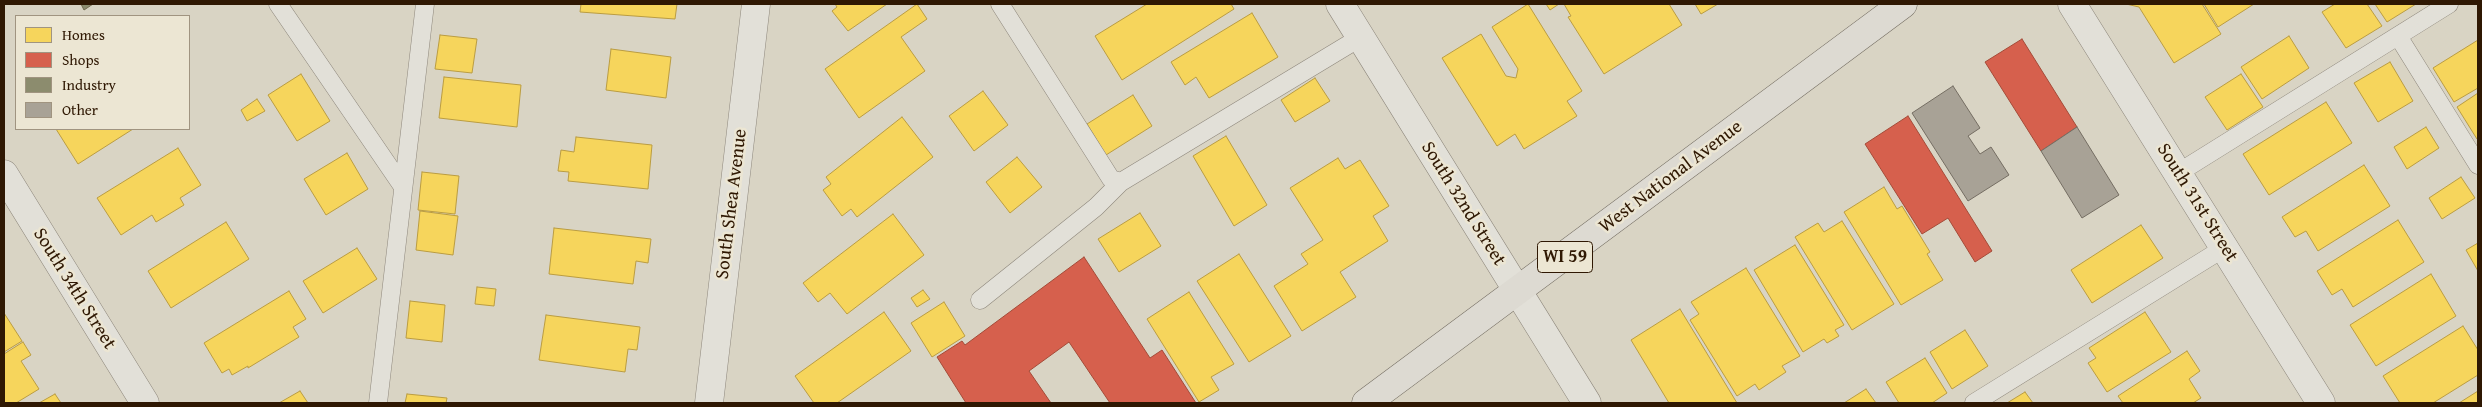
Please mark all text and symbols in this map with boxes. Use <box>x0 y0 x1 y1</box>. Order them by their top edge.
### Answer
legend <box>15 15 190 130</box>
text: Homes <box>62 24 105 45</box>
text: Shops <box>62 49 99 70</box>
text: Industry <box>62 74 116 95</box>
text: Other <box>62 99 98 120</box>
street label: West National Avenue <box>1595 116 1747 238</box>
street label: South Shea Avenue <box>711 128 753 280</box>
street label: South 32nd Street <box>1416 138 1510 270</box>
street label: South 31st Street <box>2151 139 2243 267</box>
street label: South 34th Street <box>28 224 120 354</box>
road number: WI 59 <box>1538 242 1592 272</box>

